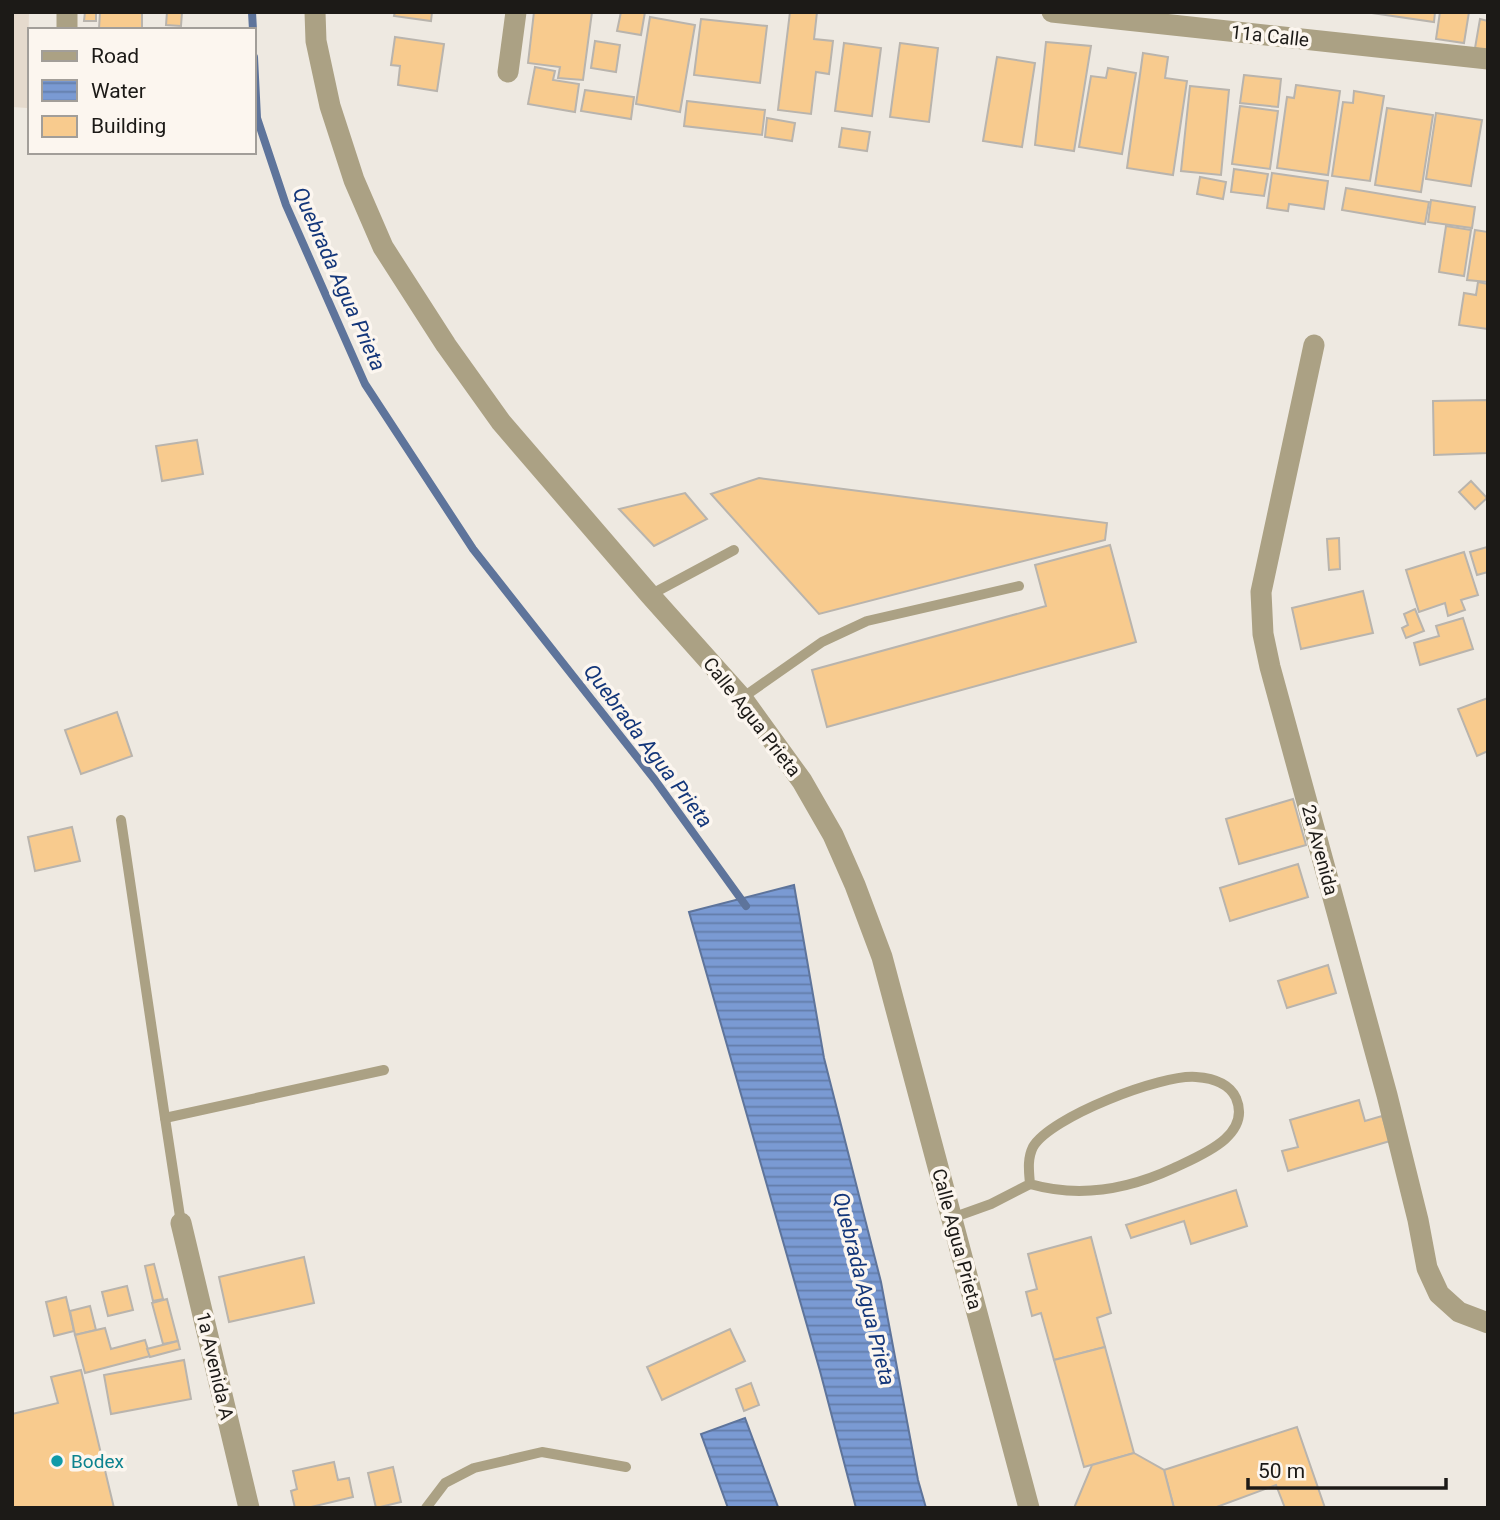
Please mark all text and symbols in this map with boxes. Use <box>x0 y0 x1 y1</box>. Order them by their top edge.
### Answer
street label: 11a Calle <box>1230 20 1310 52</box>
legend <box>28 28 256 154</box>
text: Road <box>91 44 139 68</box>
text: Water <box>91 79 146 103</box>
text: Building <box>91 114 166 138</box>
water label: Quebrada Agua Prieta <box>288 184 390 374</box>
street label: Calle Agua Prieta <box>698 653 806 781</box>
water label: Quebrada Agua Prieta <box>579 660 717 832</box>
street label: 2a Avenida <box>1297 802 1343 898</box>
street label: Calle Agua Prieta <box>927 1166 987 1312</box>
water label: Quebrada Agua Prieta <box>828 1190 900 1388</box>
street label: 1a Avenida A <box>191 1310 239 1423</box>
scale bar <box>1248 1446 1446 1490</box>
place label: Bodex <box>71 1450 124 1473</box>
marker: Bodex <box>49 1453 65 1469</box>
text: 50 m <box>1258 1459 1305 1483</box>

